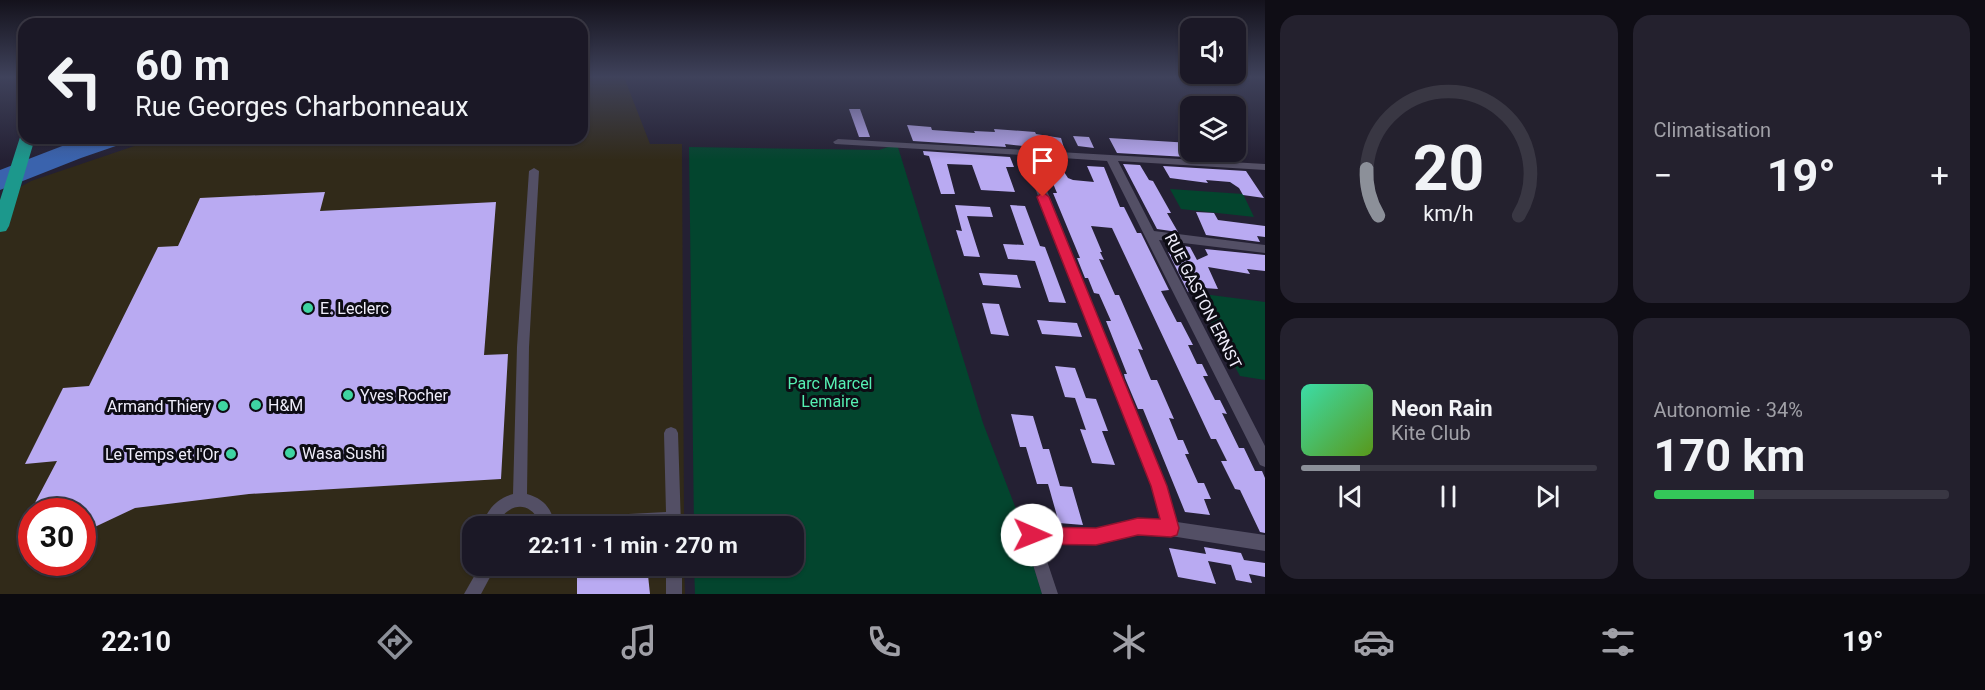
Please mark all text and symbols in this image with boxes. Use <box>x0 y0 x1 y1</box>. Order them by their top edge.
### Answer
map controls <box>1180 18 1246 162</box>
button: sound <box>1180 18 1246 84</box>
text: 60 m <box>135 41 230 90</box>
icon: left <box>36 42 114 120</box>
text: Rue Georges Charbonneaux <box>135 91 469 123</box>
button: layers <box>1180 96 1246 162</box>
text: Climatisation <box>1654 118 1771 142</box>
text: 20 <box>1413 132 1485 205</box>
pin <box>1017 135 1068 197</box>
icon: arrive <box>1026 144 1059 177</box>
text: 19° <box>1767 149 1836 202</box>
text: − <box>1654 156 1672 195</box>
text: + <box>1930 156 1949 195</box>
text: km/h <box>1424 201 1474 226</box>
street label: RUE GASTON ERNST <box>1161 230 1246 372</box>
place label: E. Leclerc <box>320 299 389 318</box>
marker: E. Leclerc <box>301 301 315 315</box>
park label: Parc Marcel Lemaire <box>787 374 873 411</box>
place label: Yves Rocher <box>360 386 448 405</box>
marker: Yves Rocher <box>341 388 355 402</box>
place label: H&M <box>268 396 303 415</box>
text: Neon Rain <box>1391 396 1493 421</box>
place label: Armand Thiery <box>107 397 211 416</box>
marker: H&M <box>249 398 263 412</box>
text: Autonomie · 34% <box>1654 398 1803 422</box>
marker: Armand Thiery <box>216 399 230 413</box>
text: Kite Club <box>1391 421 1471 445</box>
text: 170 km <box>1654 429 1805 482</box>
place label: Wasa Sushi <box>302 444 385 463</box>
place label: Le Temps et l'Or <box>105 445 220 464</box>
marker: Wasa Sushi <box>283 446 297 460</box>
marker: Le Temps et l'Or <box>224 447 238 461</box>
icon: previous <box>1334 480 1367 513</box>
icon: pause <box>1432 480 1465 513</box>
icon: next <box>1531 480 1564 513</box>
speed limit sign: 30 <box>18 498 96 576</box>
position arrow <box>1000 503 1064 567</box>
text: 22:11 · 1 min · 270 m <box>528 533 738 558</box>
icon: directions <box>374 621 416 663</box>
icon: music <box>618 621 660 663</box>
icon: phone <box>863 621 905 663</box>
icon: climate <box>1108 621 1150 663</box>
icon: car <box>1353 621 1395 663</box>
icon: filters <box>1597 621 1639 663</box>
text: 22:10 <box>101 626 171 658</box>
text: 19° <box>1842 626 1884 658</box>

